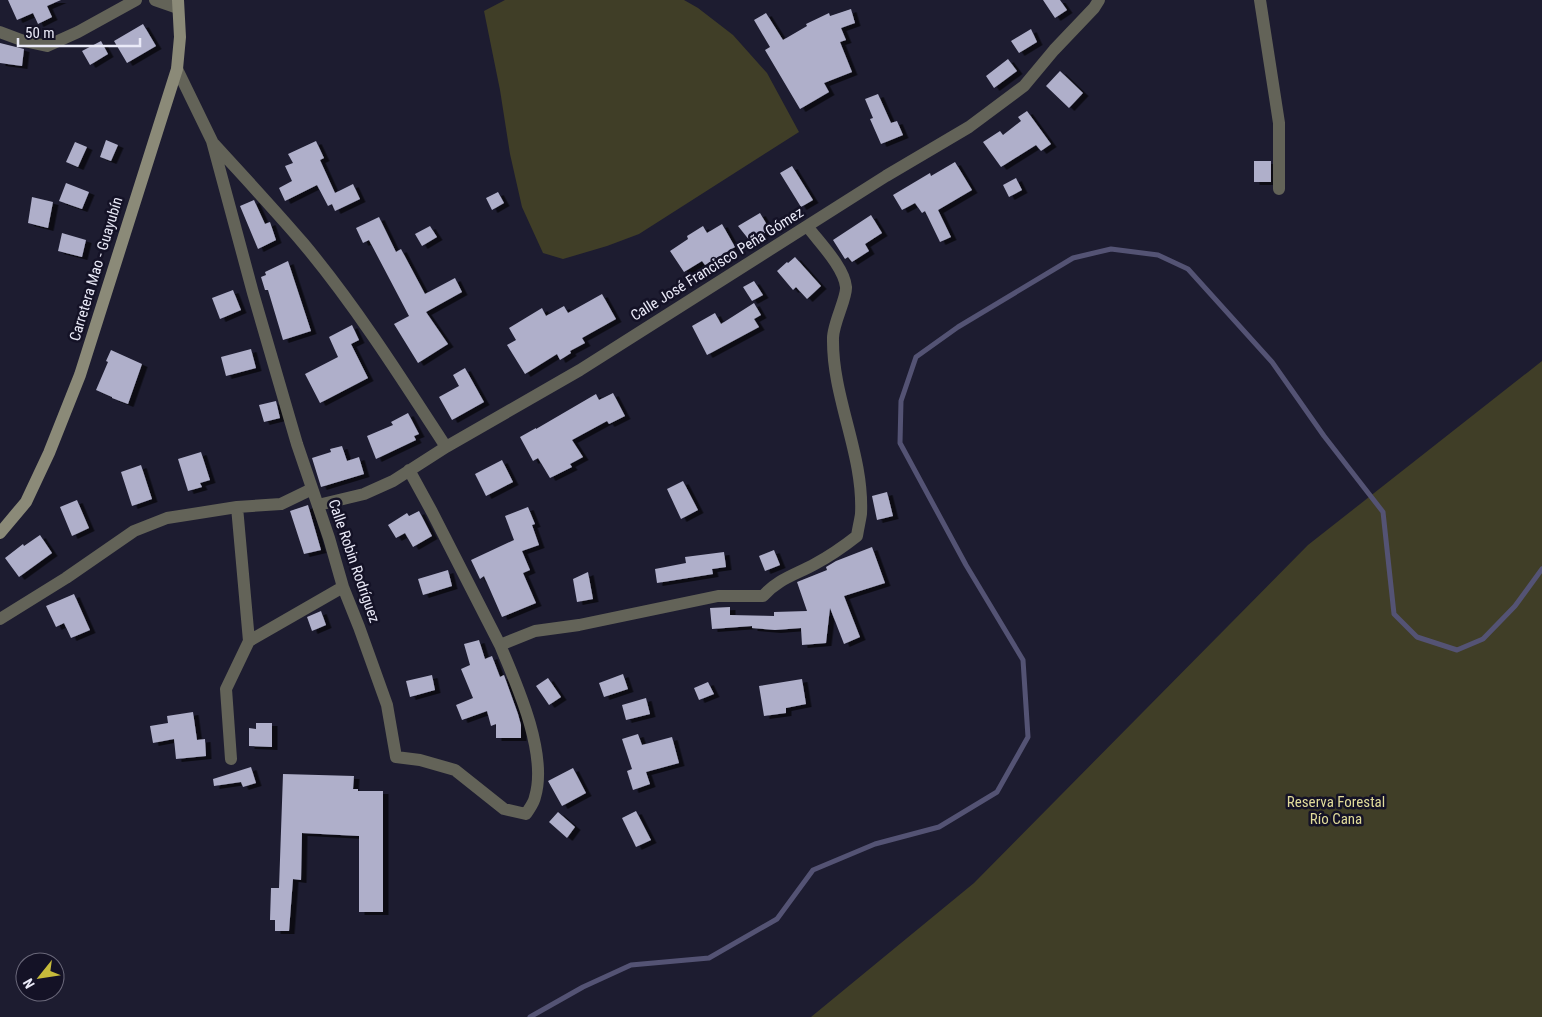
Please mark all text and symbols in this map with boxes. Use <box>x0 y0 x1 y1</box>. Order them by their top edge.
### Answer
scale bar <box>18 15 140 47</box>
text: 50 m <box>25 24 55 42</box>
street label: Carretera Mao - Guayubín <box>66 195 126 343</box>
street label: Calle José Francisco Peña Gómez <box>627 203 807 325</box>
street label: Calle Robin Rodríguez <box>324 497 384 625</box>
park label: Reserva Forestal Río Cana <box>1287 793 1385 828</box>
north arrow <box>15 952 65 1002</box>
text: N <box>20 976 38 991</box>

